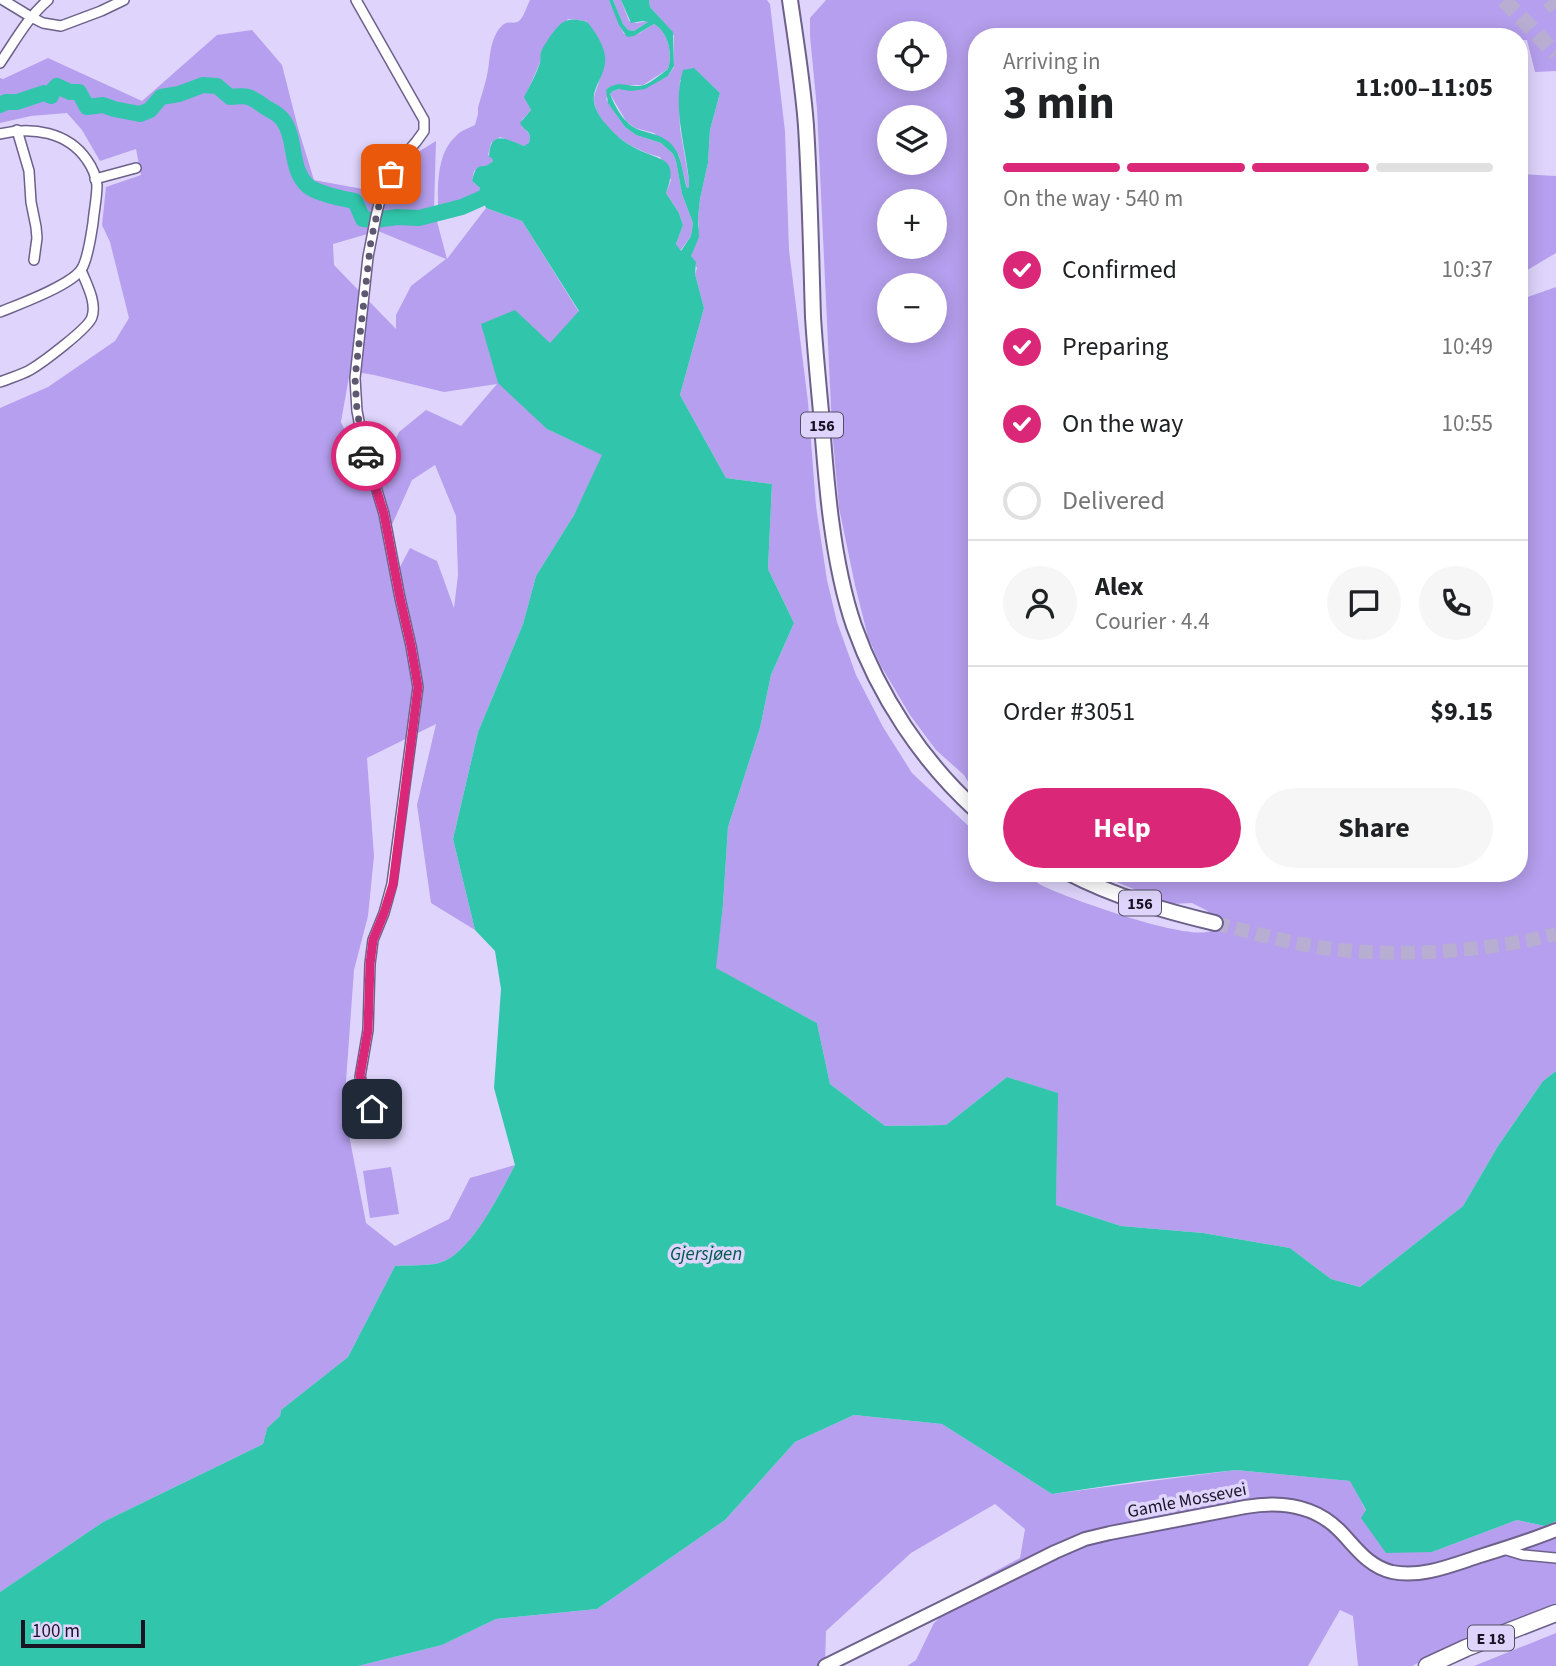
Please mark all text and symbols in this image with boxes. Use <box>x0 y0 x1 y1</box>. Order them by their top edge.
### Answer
map controls <box>877 21 947 343</box>
button: locate <box>877 21 947 91</box>
text: Arriving in <box>1003 45 1101 78</box>
text: 11:00–11:05 <box>1355 69 1493 106</box>
text: 3 min <box>1003 71 1115 136</box>
button: layers <box>877 105 947 175</box>
pin <box>361 144 421 204</box>
icon: bag <box>372 155 410 193</box>
text: On the way · 540 m <box>1003 182 1183 215</box>
button: + <box>877 189 947 259</box>
icon: check <box>1003 251 1041 289</box>
text: Confirmed <box>1062 251 1177 288</box>
text: 10:37 <box>1442 253 1493 286</box>
button: − <box>877 273 947 343</box>
icon: check <box>1003 328 1041 366</box>
text: Preparing <box>1062 328 1168 365</box>
text: 10:49 <box>1442 330 1493 363</box>
icon: check <box>1003 405 1041 443</box>
text: On the way <box>1062 405 1183 442</box>
text: 10:55 <box>1442 407 1493 440</box>
road number: 156 <box>801 412 843 438</box>
courier <box>331 421 401 491</box>
icon: car <box>347 437 385 475</box>
text: Delivered <box>1062 482 1165 519</box>
button: person <box>1003 566 1077 640</box>
button: chat <box>1327 566 1401 640</box>
button: phone <box>1419 566 1493 640</box>
text: Alex <box>1095 568 1144 605</box>
text: Courier · 4.4 <box>1095 605 1210 638</box>
text: Order #3051 <box>1003 693 1135 730</box>
text: $9.15 <box>1430 693 1493 730</box>
button: Help <box>1003 788 1241 868</box>
button: Share <box>1255 788 1493 868</box>
road number: 156 <box>1119 890 1161 916</box>
pin <box>342 1079 402 1139</box>
icon: home <box>353 1090 391 1128</box>
water label: Gjersjøen <box>670 1241 742 1268</box>
street label: Gamle Mossevei <box>1125 1477 1249 1524</box>
scale bar <box>21 1617 145 1649</box>
text: 100 m <box>32 1618 80 1645</box>
road number: E 18 <box>1468 1626 1514 1650</box>

